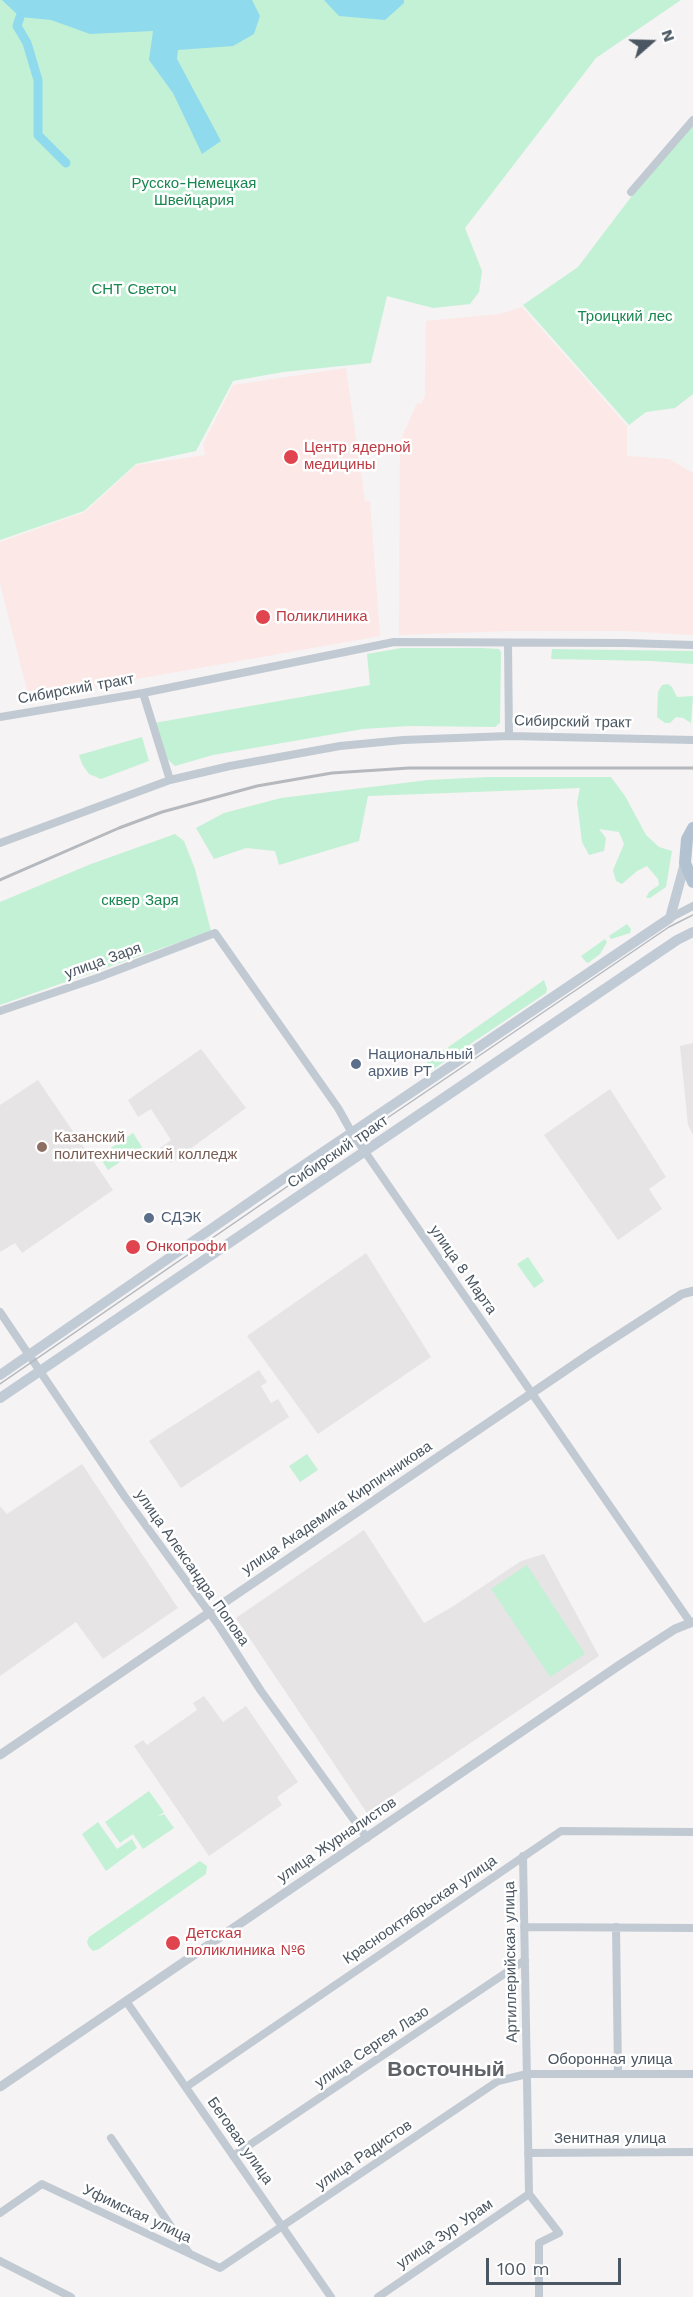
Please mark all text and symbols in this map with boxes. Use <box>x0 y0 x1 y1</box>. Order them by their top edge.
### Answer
north arrow <box>621 12 681 72</box>
text: N <box>657 27 679 44</box>
park label: Русско-Немецкая Швейцария <box>132 175 256 210</box>
park label: СНТ Светоч <box>92 281 176 299</box>
park label: Троицкий лес <box>577 308 673 326</box>
place label: Центр ядерной медицины <box>304 439 411 474</box>
marker: Центр ядерной медицины <box>282 448 300 466</box>
marker: Поликлиника <box>254 608 272 626</box>
place label: Поликлиника <box>276 608 368 626</box>
street label: Сибирский тракт <box>17 670 135 708</box>
street label: Сибирский тракт <box>514 712 632 732</box>
park label: сквер Заря <box>101 892 179 910</box>
street label: улица Заря <box>62 939 144 983</box>
place label: Национальный архив РТ <box>368 1046 473 1081</box>
marker: Национальный архив РТ <box>349 1057 363 1071</box>
street label: Сибирский тракт <box>284 1112 392 1192</box>
place label: Казанский политехнический колледж <box>54 1129 237 1164</box>
marker: Казанский политехнический колледж <box>35 1140 49 1154</box>
place label: СДЭК <box>161 1209 201 1227</box>
marker: СДЭК <box>142 1211 156 1225</box>
street label: улица 8 Марта <box>426 1222 500 1318</box>
marker: Онкопрофи <box>124 1238 142 1256</box>
place label: Онкопрофи <box>146 1238 227 1256</box>
street label: улица Академика Кирпичникова <box>239 1438 435 1578</box>
street label: улица Александра Попова <box>131 1486 253 1650</box>
street label: улица Журналистов <box>274 1793 400 1887</box>
street label: Краснооктябрьская улица <box>340 1852 500 1968</box>
street label: Артиллерийская улица <box>501 1881 521 2043</box>
place label: Детская поликлиника №6 <box>186 1925 306 1960</box>
marker: Детская поликлиника №6 <box>164 1934 182 1952</box>
street label: улица Сергея Лазо <box>312 2002 432 2092</box>
street label: Оборонная улица <box>548 2051 672 2069</box>
district label: Восточный <box>387 2057 505 2083</box>
street label: Беговая улица <box>203 2094 277 2188</box>
street label: улица Радистов <box>313 2116 415 2194</box>
street label: Зенитная улица <box>554 2130 666 2148</box>
street label: Уфимская улица <box>80 2181 194 2247</box>
street label: улица Зур Урам <box>394 2195 496 2273</box>
scale bar <box>489 2246 624 2284</box>
text: 100 m <box>497 2258 550 2279</box>

